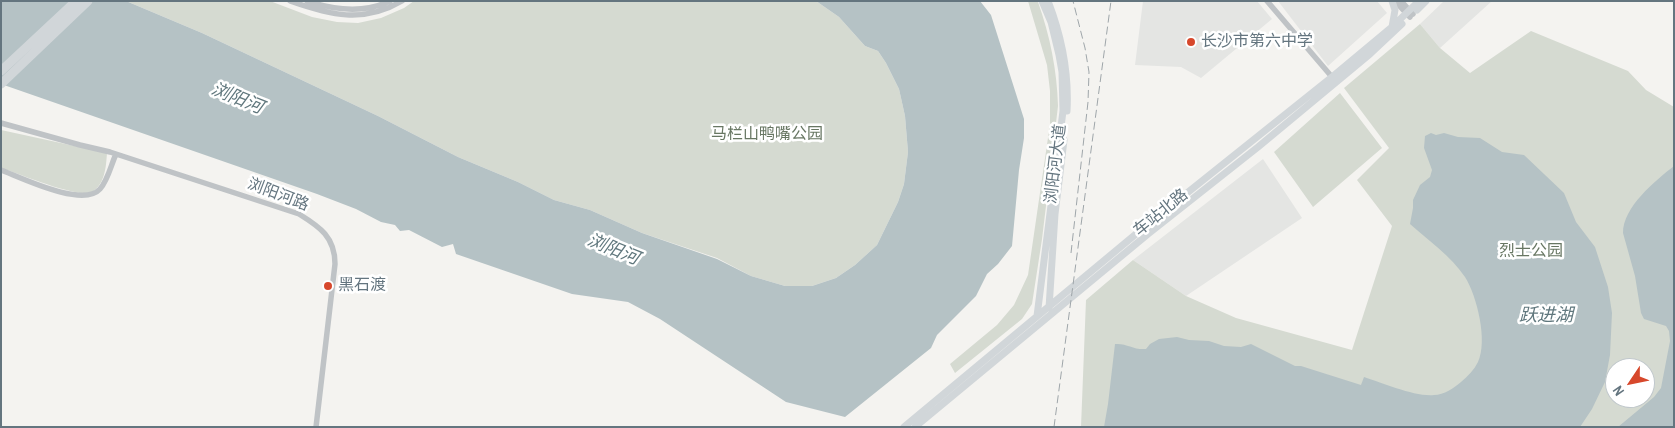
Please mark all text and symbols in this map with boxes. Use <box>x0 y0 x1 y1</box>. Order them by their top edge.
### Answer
place label: 长沙市第六中学 <box>1201 32 1313 52</box>
marker: 长沙市第六中学 <box>1185 36 1197 48</box>
water label: 浏阳河 <box>208 79 266 119</box>
street label: 浏阳河大道 <box>1042 123 1070 205</box>
park label: 马栏山鸭嘴公园 <box>711 125 823 145</box>
street label: 浏阳河路 <box>245 175 311 215</box>
street label: 车站北路 <box>1130 185 1192 241</box>
water label: 浏阳河 <box>584 230 642 270</box>
park label: 烈士公园 <box>1499 242 1563 262</box>
place label: 黑石渡 <box>338 276 386 296</box>
marker: 黑石渡 <box>322 280 334 292</box>
water label: 跃进湖 <box>1519 305 1573 327</box>
north arrow <box>1605 358 1655 408</box>
text: N <box>1609 382 1628 399</box>

